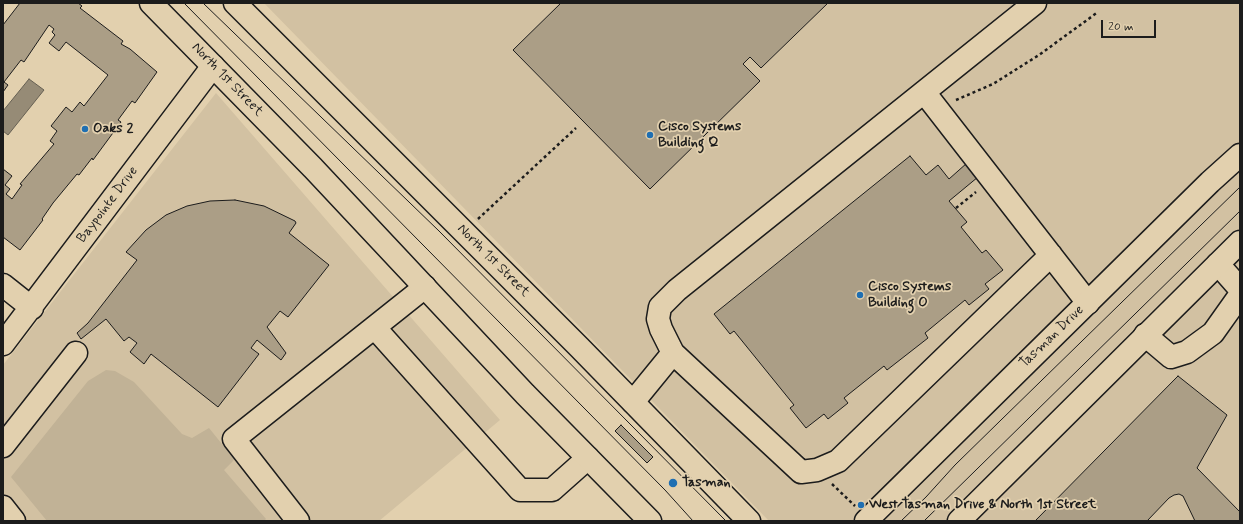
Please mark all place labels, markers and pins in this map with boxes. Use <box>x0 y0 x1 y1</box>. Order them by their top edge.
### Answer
place label: Cisco Systems Building Q <box>658 119 741 152</box>
place label: Oaks 2 <box>93 121 133 137</box>
marker: Oaks 2 <box>80 124 90 134</box>
marker: Cisco Systems Building Q <box>645 130 655 140</box>
place label: Cisco Systems Building O <box>868 279 951 312</box>
marker: Cisco Systems Building O <box>855 290 865 300</box>
place label: Tasman <box>682 475 731 491</box>
marker: Tasman <box>667 477 679 489</box>
place label: West Tasman Drive & North 1st Street <box>869 497 1096 513</box>
marker: West Tasman Drive & North 1st Street <box>856 500 866 510</box>

